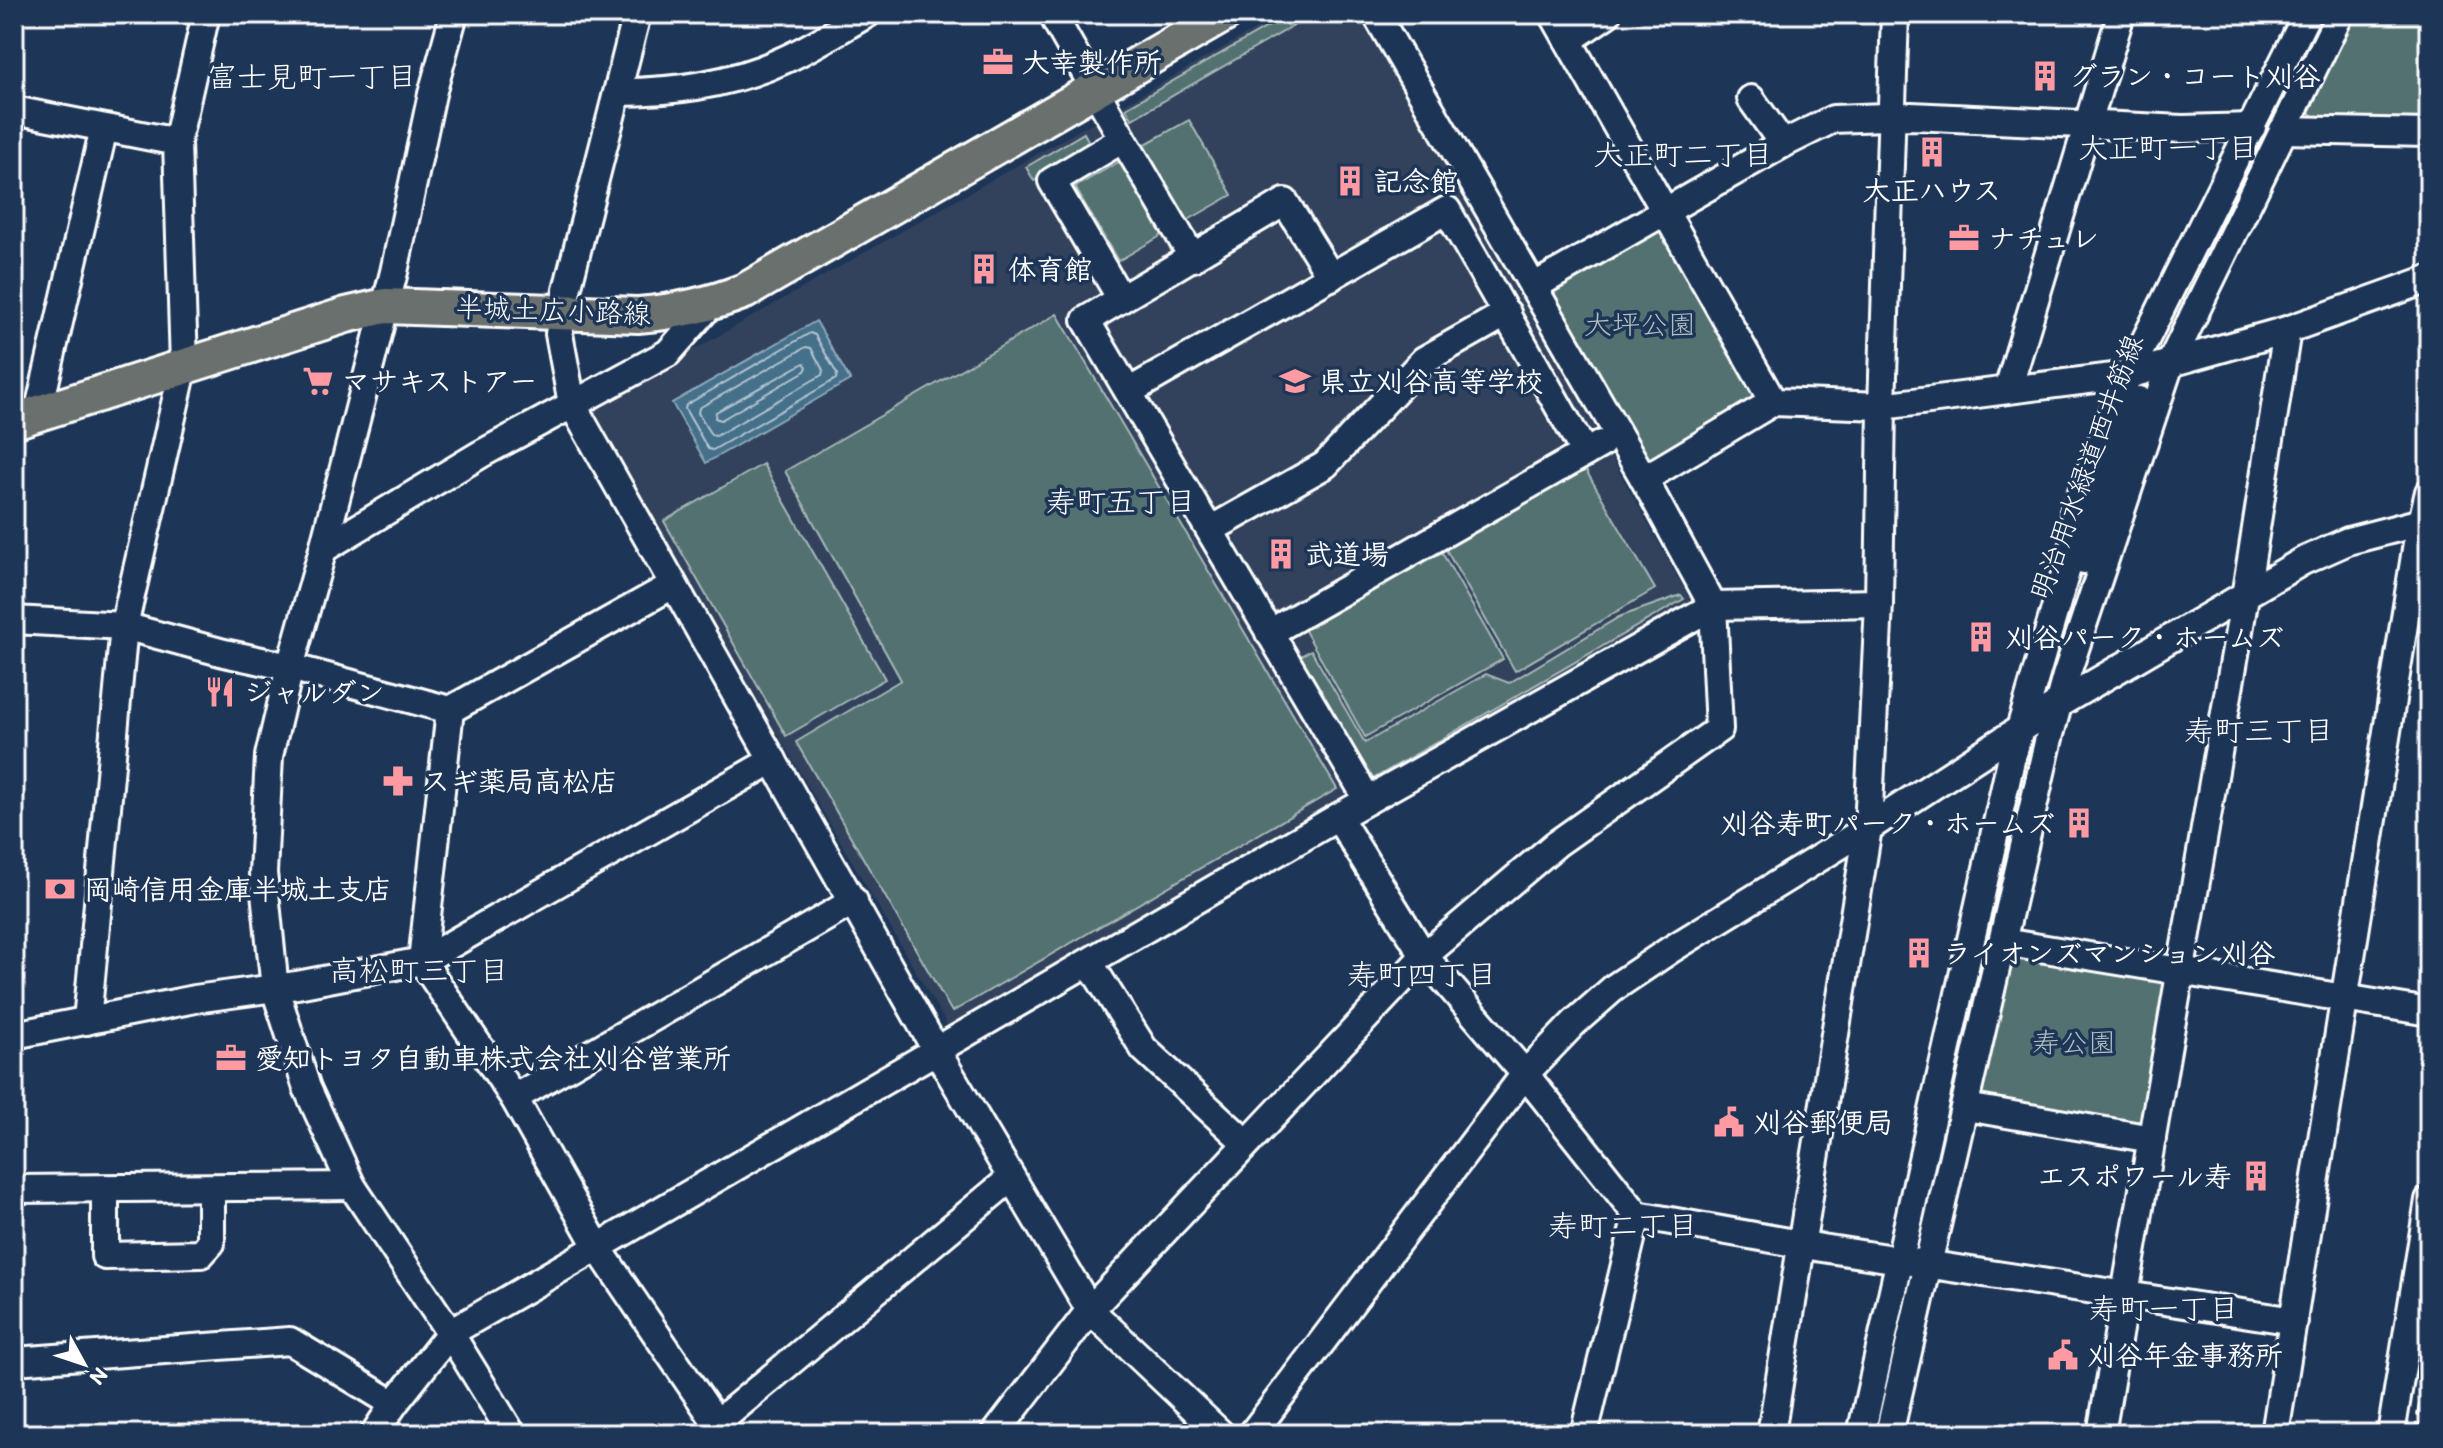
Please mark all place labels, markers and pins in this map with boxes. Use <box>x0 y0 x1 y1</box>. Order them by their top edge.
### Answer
office icon: 大幸製作所 <box>981 45 1015 79</box>
place label: 大幸製作所 <box>1022 45 1162 79</box>
building icon: グラン・コート刈谷 <box>2028 59 2062 93</box>
place label: グラン・コート刈谷 <box>2069 59 2321 93</box>
building icon: 大正ハウス <box>1915 135 1949 169</box>
building icon: 記念館 <box>1333 164 1367 198</box>
place label: 記念館 <box>1374 164 1458 198</box>
place label: 大正ハウス <box>1863 173 2001 207</box>
office icon: ナチュレ <box>1947 221 1981 255</box>
place label: ナチュレ <box>1988 221 2099 255</box>
building icon: 体育館 <box>967 252 1001 286</box>
place label: 体育館 <box>1008 252 1092 286</box>
supermarket icon: マサキストアー <box>301 364 335 398</box>
place label: マサキストアー <box>342 364 537 398</box>
school or university icon: 県立刈谷高等学校 <box>1278 364 1312 398</box>
place label: 県立刈谷高等学校 <box>1319 364 1543 398</box>
building icon: 武道場 <box>1264 537 1298 571</box>
place label: 武道場 <box>1305 537 1389 571</box>
building icon: 刈谷パーク・ホームズ <box>1964 620 1998 654</box>
place label: 刈谷パーク・ホームズ <box>2005 620 2284 654</box>
restaurant icon: ジャルダン <box>203 675 237 709</box>
place label: ジャルダン <box>244 675 385 709</box>
pharmacy icon: スギ薬局高松店 <box>381 764 415 798</box>
place label: スギ薬局高松店 <box>422 764 618 798</box>
place label: 刈谷寿町パーク・ホームズ <box>1720 806 2055 840</box>
building icon: 刈谷寿町パーク・ホームズ <box>2062 806 2096 840</box>
bank icon: 岡崎信用金庫半城土支店 <box>43 872 77 906</box>
place label: 岡崎信用金庫半城土支店 <box>84 872 392 906</box>
building icon: ライオンズマンション刈谷 <box>1902 936 1936 970</box>
place label: ライオンズマンション刈谷 <box>1943 936 2276 970</box>
office icon: 愛知トヨタ自動車株式会社刈谷営業所 <box>214 1041 248 1075</box>
place label: 愛知トヨタ自動車株式会社刈谷営業所 <box>255 1041 731 1075</box>
public building icon: 刈谷郵便局 <box>1712 1105 1746 1139</box>
place label: 刈谷郵便局 <box>1753 1105 1893 1139</box>
place label: エスポワール寿 <box>2037 1159 2232 1193</box>
building icon: エスポワール寿 <box>2239 1159 2273 1193</box>
public building icon: 刈谷年金事務所 <box>2046 1338 2080 1372</box>
place label: 刈谷年金事務所 <box>2087 1338 2283 1372</box>

